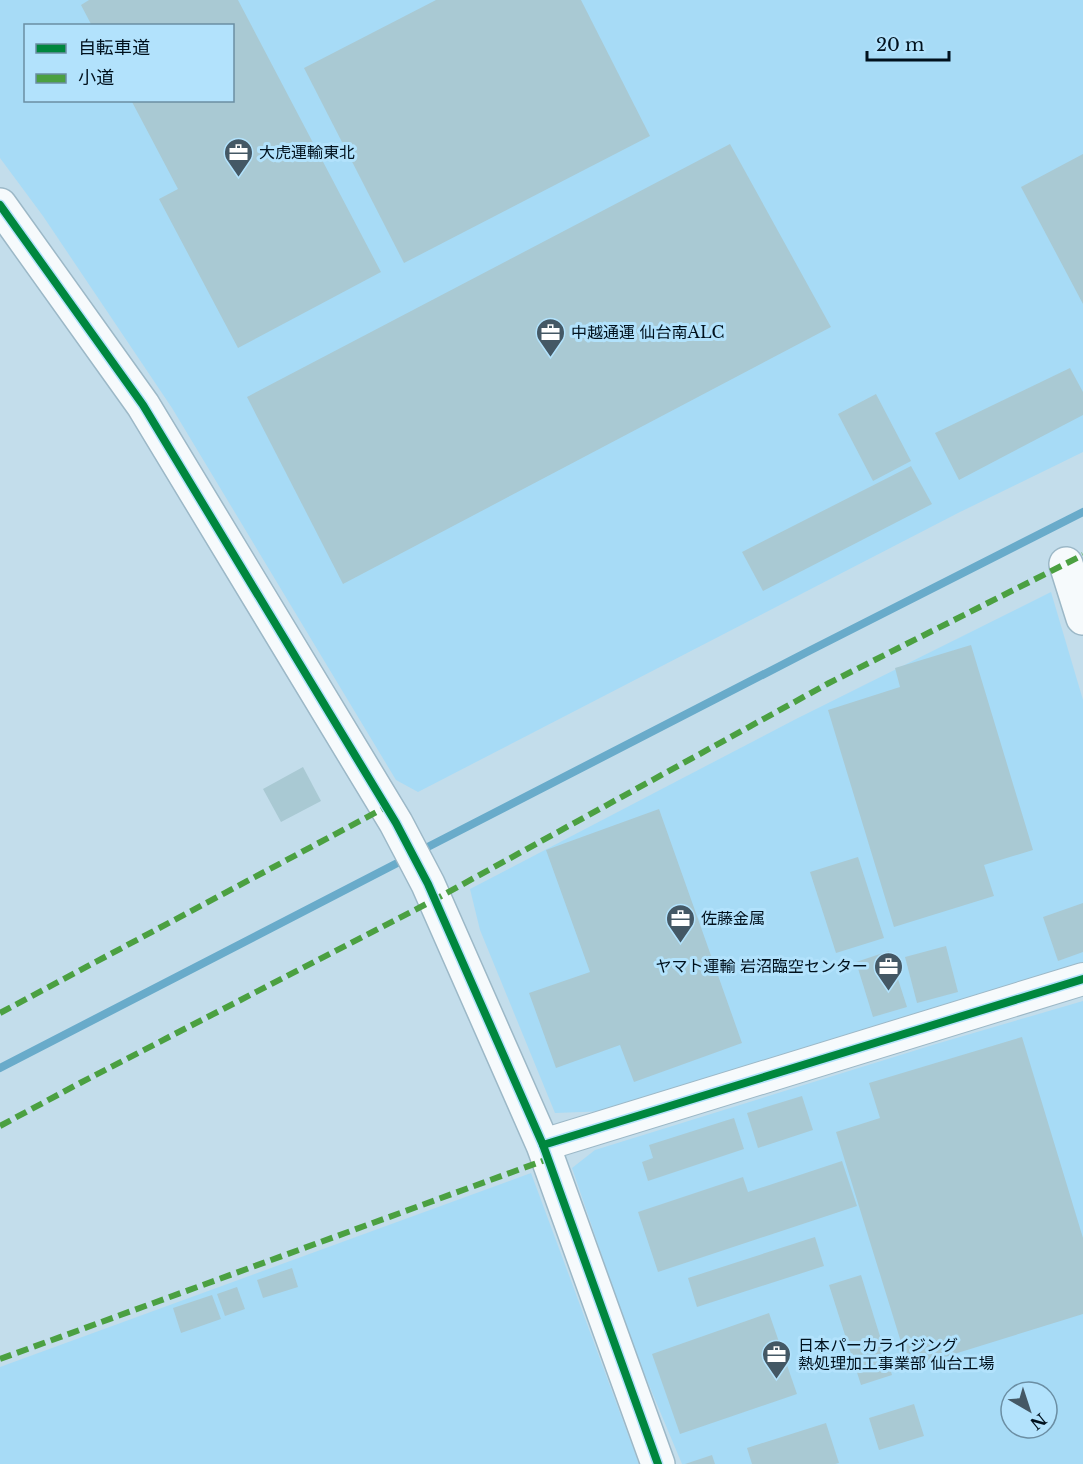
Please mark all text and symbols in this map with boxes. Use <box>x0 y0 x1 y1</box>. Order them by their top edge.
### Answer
legend <box>24 24 234 102</box>
scale bar <box>867 24 950 62</box>
text: 20 m <box>876 34 924 56</box>
text: 自転車道 <box>78 37 150 59</box>
text: 小道 <box>78 67 114 89</box>
office icon: 大虎運輸東北 <box>222 136 254 178</box>
place label: 大虎運輸東北 <box>259 142 355 162</box>
office icon: 中越通運 仙台南ALC <box>534 316 566 358</box>
place label: 中越通運 仙台南ALC <box>571 322 724 342</box>
office icon: 佐藤金属 <box>664 902 696 944</box>
place label: 佐藤金属 <box>701 908 765 928</box>
office icon: ヤマト運輸 岩沼臨空センター <box>873 950 905 992</box>
place label: ヤマト運輸 岩沼臨空センター <box>655 956 868 976</box>
place label: 日本パーカライジング 熱処理加工事業部 仙台工場 <box>798 1335 995 1373</box>
office icon: 日本パーカライジング 熱処理加工事業部 仙台工場 <box>761 1338 793 1380</box>
north arrow <box>999 1380 1059 1440</box>
text: N <box>1026 1409 1051 1434</box>

